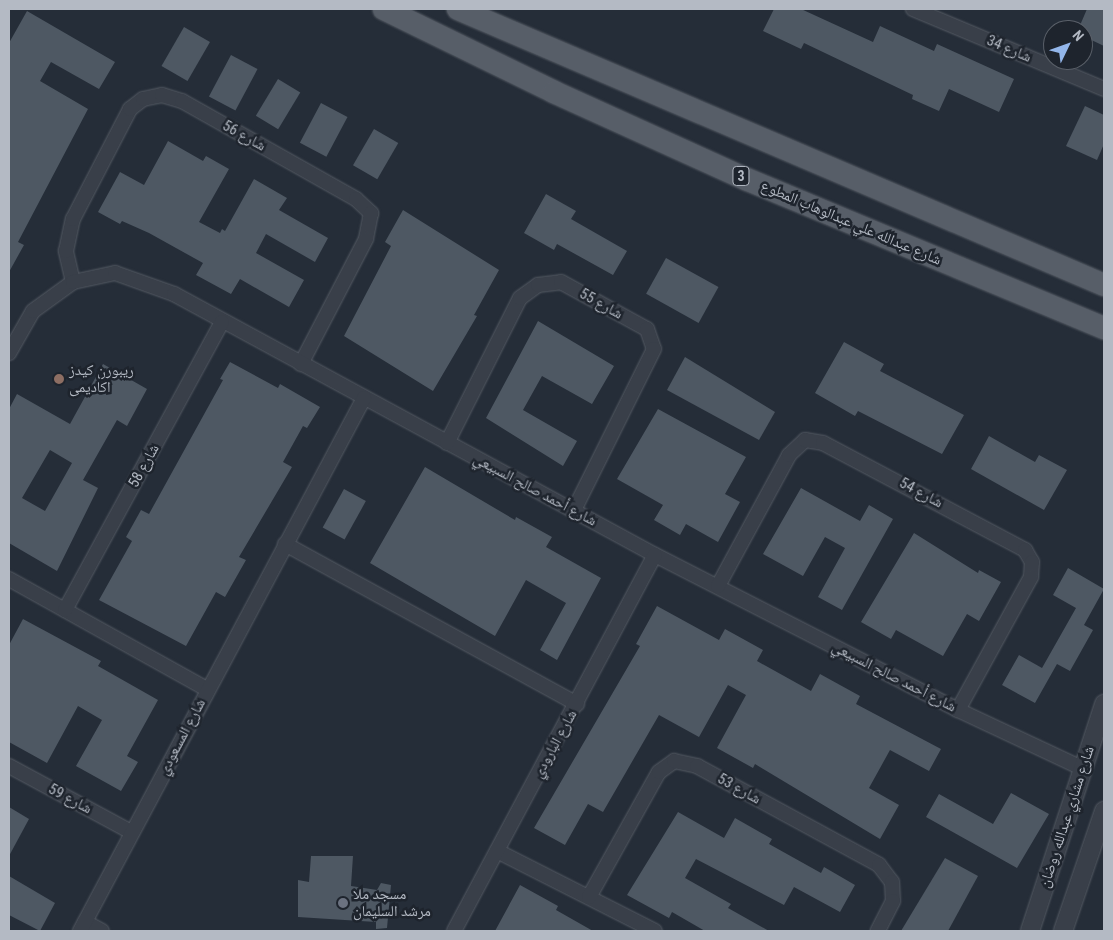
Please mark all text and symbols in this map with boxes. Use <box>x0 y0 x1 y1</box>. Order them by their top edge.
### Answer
north arrow <box>1043 20 1093 70</box>
text: N <box>1070 27 1087 44</box>
street label: شارع 34 <box>984 32 1034 66</box>
street label: شارع 56 <box>219 117 269 155</box>
road number: 3 <box>732 165 750 188</box>
street label: شارع عبدالله علي عبدالوهاب المطوع <box>758 177 944 269</box>
street label: شارع 55 <box>576 285 626 323</box>
place label: ريبورن كيدز اكاديمى <box>69 361 134 396</box>
marker: ريبورن كيدز اكاديمى <box>53 373 65 385</box>
street label: شارع 58 <box>125 441 163 491</box>
street label: شارع أحمد صالح السبيعي <box>470 450 600 530</box>
street label: شارع 54 <box>896 474 946 512</box>
street label: شارع أحمد صالح السبيعي <box>829 638 959 716</box>
street label: شارع المسعودي <box>154 696 210 778</box>
street label: شارع البارودي <box>529 707 581 781</box>
street label: شارع مشاري عبدالله روضان <box>1036 744 1098 890</box>
street label: شارع 53 <box>714 770 764 808</box>
street label: شارع 59 <box>45 780 95 818</box>
place label: مسجد ملا مرشد السليمان <box>353 885 431 920</box>
marker: مسجد ملا مرشد السليمان <box>337 897 349 909</box>

